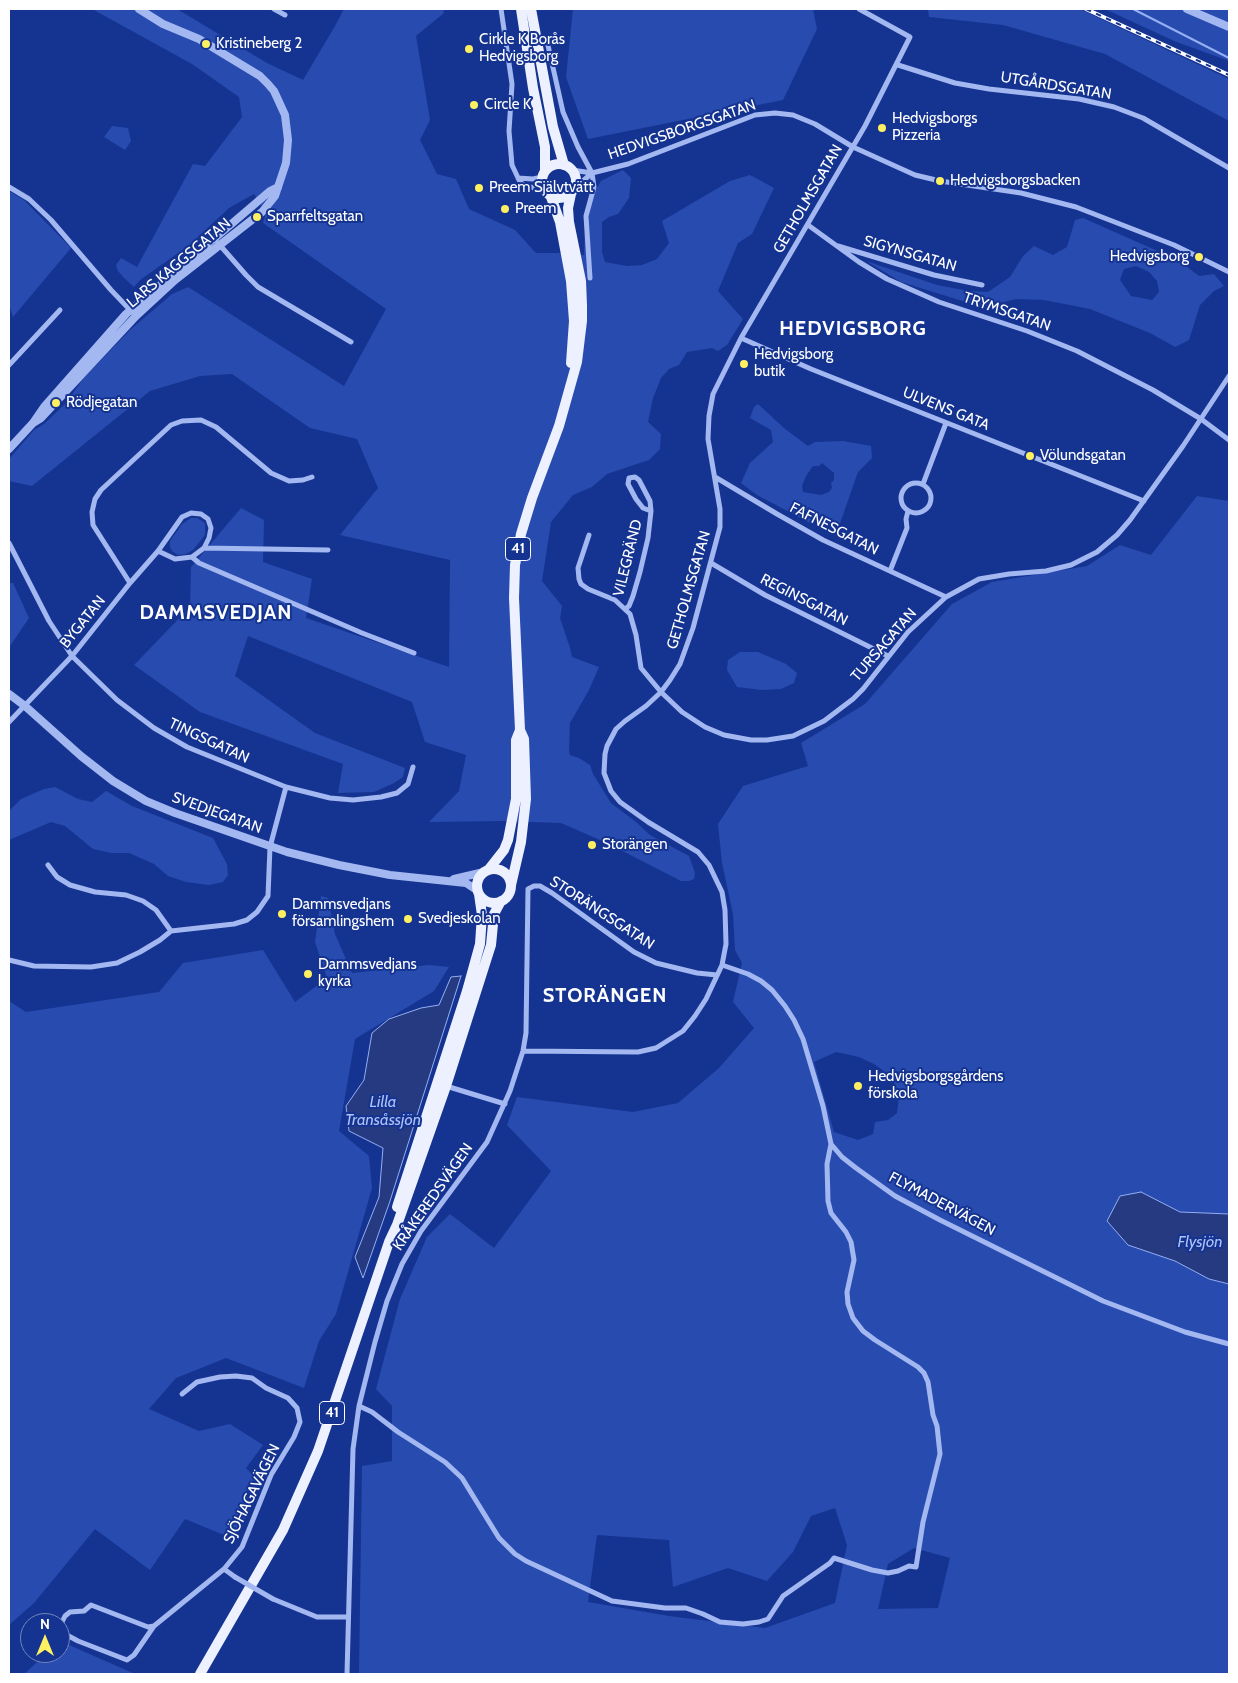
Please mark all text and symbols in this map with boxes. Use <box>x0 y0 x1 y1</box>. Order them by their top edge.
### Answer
place label: Cirkle K Borås Hedvigsborg <box>479 31 565 66</box>
place label: Kristineberg 2 <box>216 35 302 53</box>
marker: Kristineberg 2 <box>200 38 212 50</box>
marker: Cirkle K Borås Hedvigsborg <box>463 43 475 55</box>
street label: UTGÅRDSGATAN <box>999 68 1113 104</box>
place label: Circle K <box>484 96 531 114</box>
street label: HEDVIGSBORGSGATAN <box>606 96 758 164</box>
marker: Circle K <box>468 99 480 111</box>
place label: Hedvigsborgs Pizzeria <box>892 110 978 145</box>
marker: Hedvigsborgs Pizzeria <box>876 122 888 134</box>
street label: GETHOLMSGATAN <box>770 141 846 257</box>
place label: Hedvigsborgsbacken <box>950 172 1080 190</box>
marker: Hedvigsborgsbacken <box>934 175 946 187</box>
place label: Preem Självtvätt <box>489 179 593 197</box>
marker: Preem Självtvätt <box>473 182 485 194</box>
place label: Preem <box>515 200 557 218</box>
marker: Preem <box>499 203 511 215</box>
place label: Sparrfeltsgatan <box>267 208 363 226</box>
marker: Sparrfeltsgatan <box>251 211 263 223</box>
street label: LARS KAGGSGATAN <box>123 214 235 312</box>
street label: SIGYNSGATAN <box>861 232 959 276</box>
place label: Hedvigsborg <box>1110 248 1189 266</box>
marker: Hedvigsborg <box>1193 251 1205 263</box>
street label: TRYMSGATAN <box>961 289 1053 335</box>
district label: HEDVIGSBORG <box>778 317 928 341</box>
place label: Hedvigsborg butik <box>754 346 833 381</box>
marker: Hedvigsborg butik <box>738 358 750 370</box>
street label: ULVENS GATA <box>900 383 992 435</box>
place label: Rödjegatan <box>66 394 137 412</box>
marker: Rödjegatan <box>50 397 62 409</box>
place label: Völundsgatan <box>1040 447 1126 465</box>
marker: Völundsgatan <box>1024 450 1036 462</box>
street label: FAFNESGATAN <box>787 499 881 559</box>
street label: VILEGRÄND <box>610 518 646 598</box>
street label: GETHOLMSGATAN <box>663 529 715 651</box>
road number: 41 <box>506 538 530 560</box>
street label: REGINSGATAN <box>757 570 851 630</box>
street label: BYGATAN <box>56 592 110 652</box>
district label: DAMMSVEDJAN <box>138 601 294 625</box>
street label: TURSAGATAN <box>847 605 921 685</box>
street label: TINGSGATAN <box>166 715 252 767</box>
street label: SVEDJEGATAN <box>169 788 265 838</box>
place label: Storängen <box>602 836 668 854</box>
marker: Storängen <box>586 839 598 851</box>
street label: STORÄNGSGATAN <box>546 872 658 954</box>
place label: Dammsvedjans församlingshem <box>292 896 394 931</box>
marker: Dammsvedjans församlingshem <box>276 908 288 920</box>
place label: Svedjeskolan <box>418 910 501 928</box>
marker: Svedjeskolan <box>402 913 414 925</box>
place label: Dammsvedjans kyrka <box>318 956 417 991</box>
marker: Dammsvedjans kyrka <box>302 968 314 980</box>
district label: STORÄNGEN <box>542 984 668 1008</box>
place label: Hedvigsborgsgårdens förskola <box>868 1068 1003 1103</box>
marker: Hedvigsborgsgårdens förskola <box>852 1080 864 1092</box>
water label: Lilla Transåssjön <box>345 1092 421 1130</box>
street label: KRÅKEREDSVÄGEN <box>389 1140 477 1254</box>
street label: FLYMADERVÄGEN <box>886 1168 998 1240</box>
water label: Flysjön <box>1178 1232 1222 1252</box>
road number: 41 <box>320 1402 344 1425</box>
street label: SJÖHAGAVÄGEN <box>220 1441 284 1547</box>
north arrow <box>20 1613 70 1663</box>
text: N <box>40 1615 50 1633</box>

